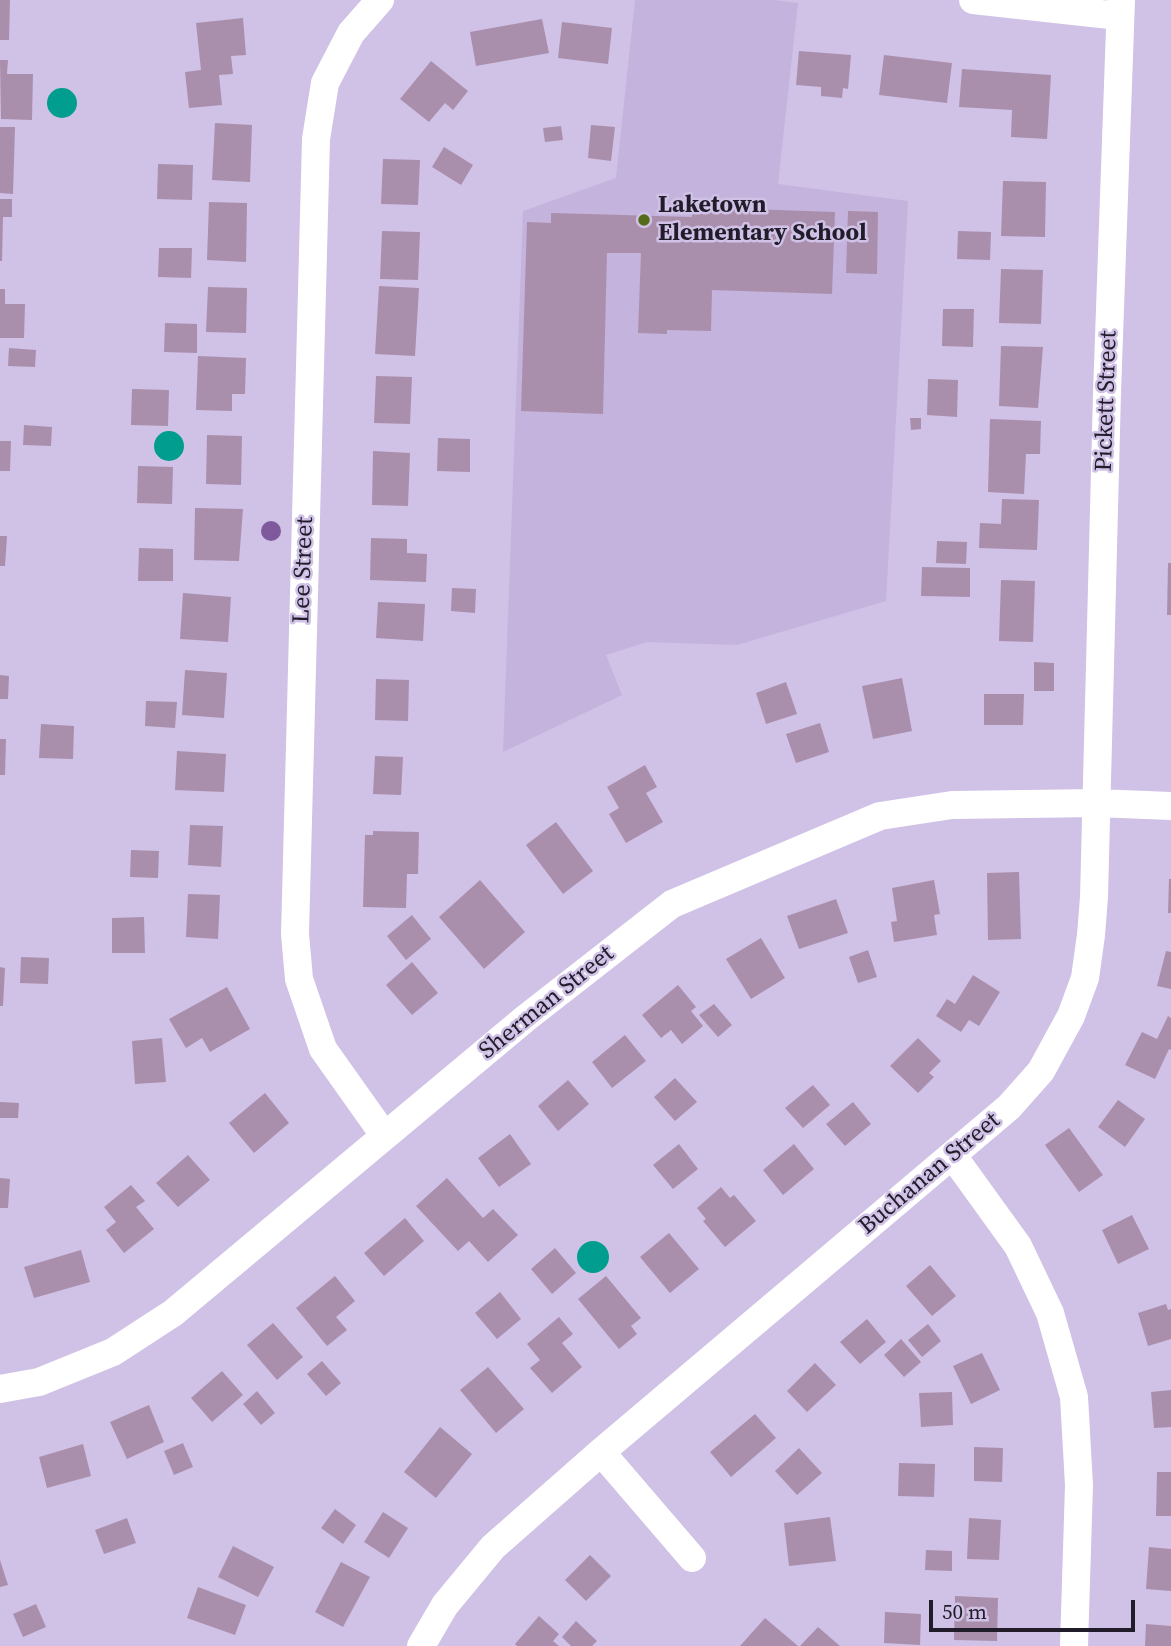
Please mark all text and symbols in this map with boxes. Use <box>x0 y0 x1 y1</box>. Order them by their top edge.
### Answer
place label: Laketown Elementary School <box>658 192 867 248</box>
marker: Laketown Elementary School <box>636 212 652 228</box>
street label: Pickett Street <box>1090 330 1124 472</box>
street label: Lee Street <box>288 516 320 624</box>
street label: Sherman Street <box>474 940 620 1066</box>
street label: Buchanan Street <box>854 1107 1006 1241</box>
scale bar <box>933 1586 1140 1630</box>
text: 50 m <box>942 1597 987 1626</box>

